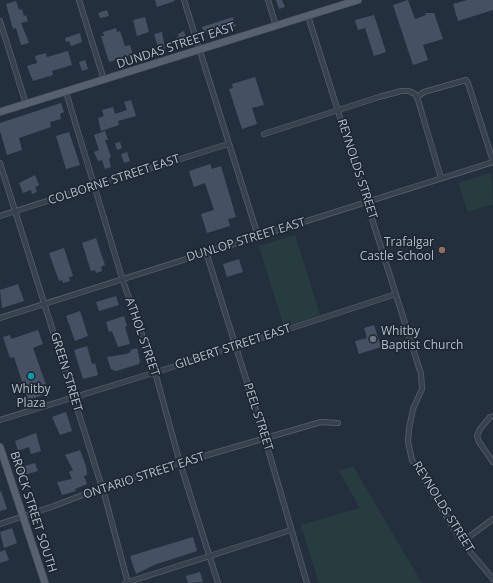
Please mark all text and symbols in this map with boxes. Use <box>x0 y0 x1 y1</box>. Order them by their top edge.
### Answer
street label: DUNDAS STREET EAST <box>115 20 237 72</box>
street label: REYNOLDS STREET <box>334 117 380 221</box>
street label: COLBORNE STREET EAST <box>46 152 182 208</box>
street label: DUNLOP STREET EAST <box>185 215 307 265</box>
place label: Trafalgar Castle School <box>360 236 434 264</box>
marker: Trafalgar Castle School <box>437 245 447 255</box>
street label: ATHOL STREET <box>122 296 162 378</box>
street label: GILBERT STREET EAST <box>173 321 293 373</box>
place label: Whitby Baptist Church <box>381 325 463 353</box>
street label: GREEN STREET <box>47 331 85 413</box>
marker: Whitby Baptist Church <box>368 334 378 344</box>
marker: Whitby Plaza <box>26 371 36 381</box>
street label: PEEL STREET <box>240 381 276 453</box>
place label: Whitby Plaza <box>11 383 51 411</box>
street label: BROCK STREET SOUTH <box>7 450 59 574</box>
street label: ONTARIO STREET EAST <box>81 450 207 502</box>
street label: REYNOLDS STREET <box>409 459 477 555</box>

